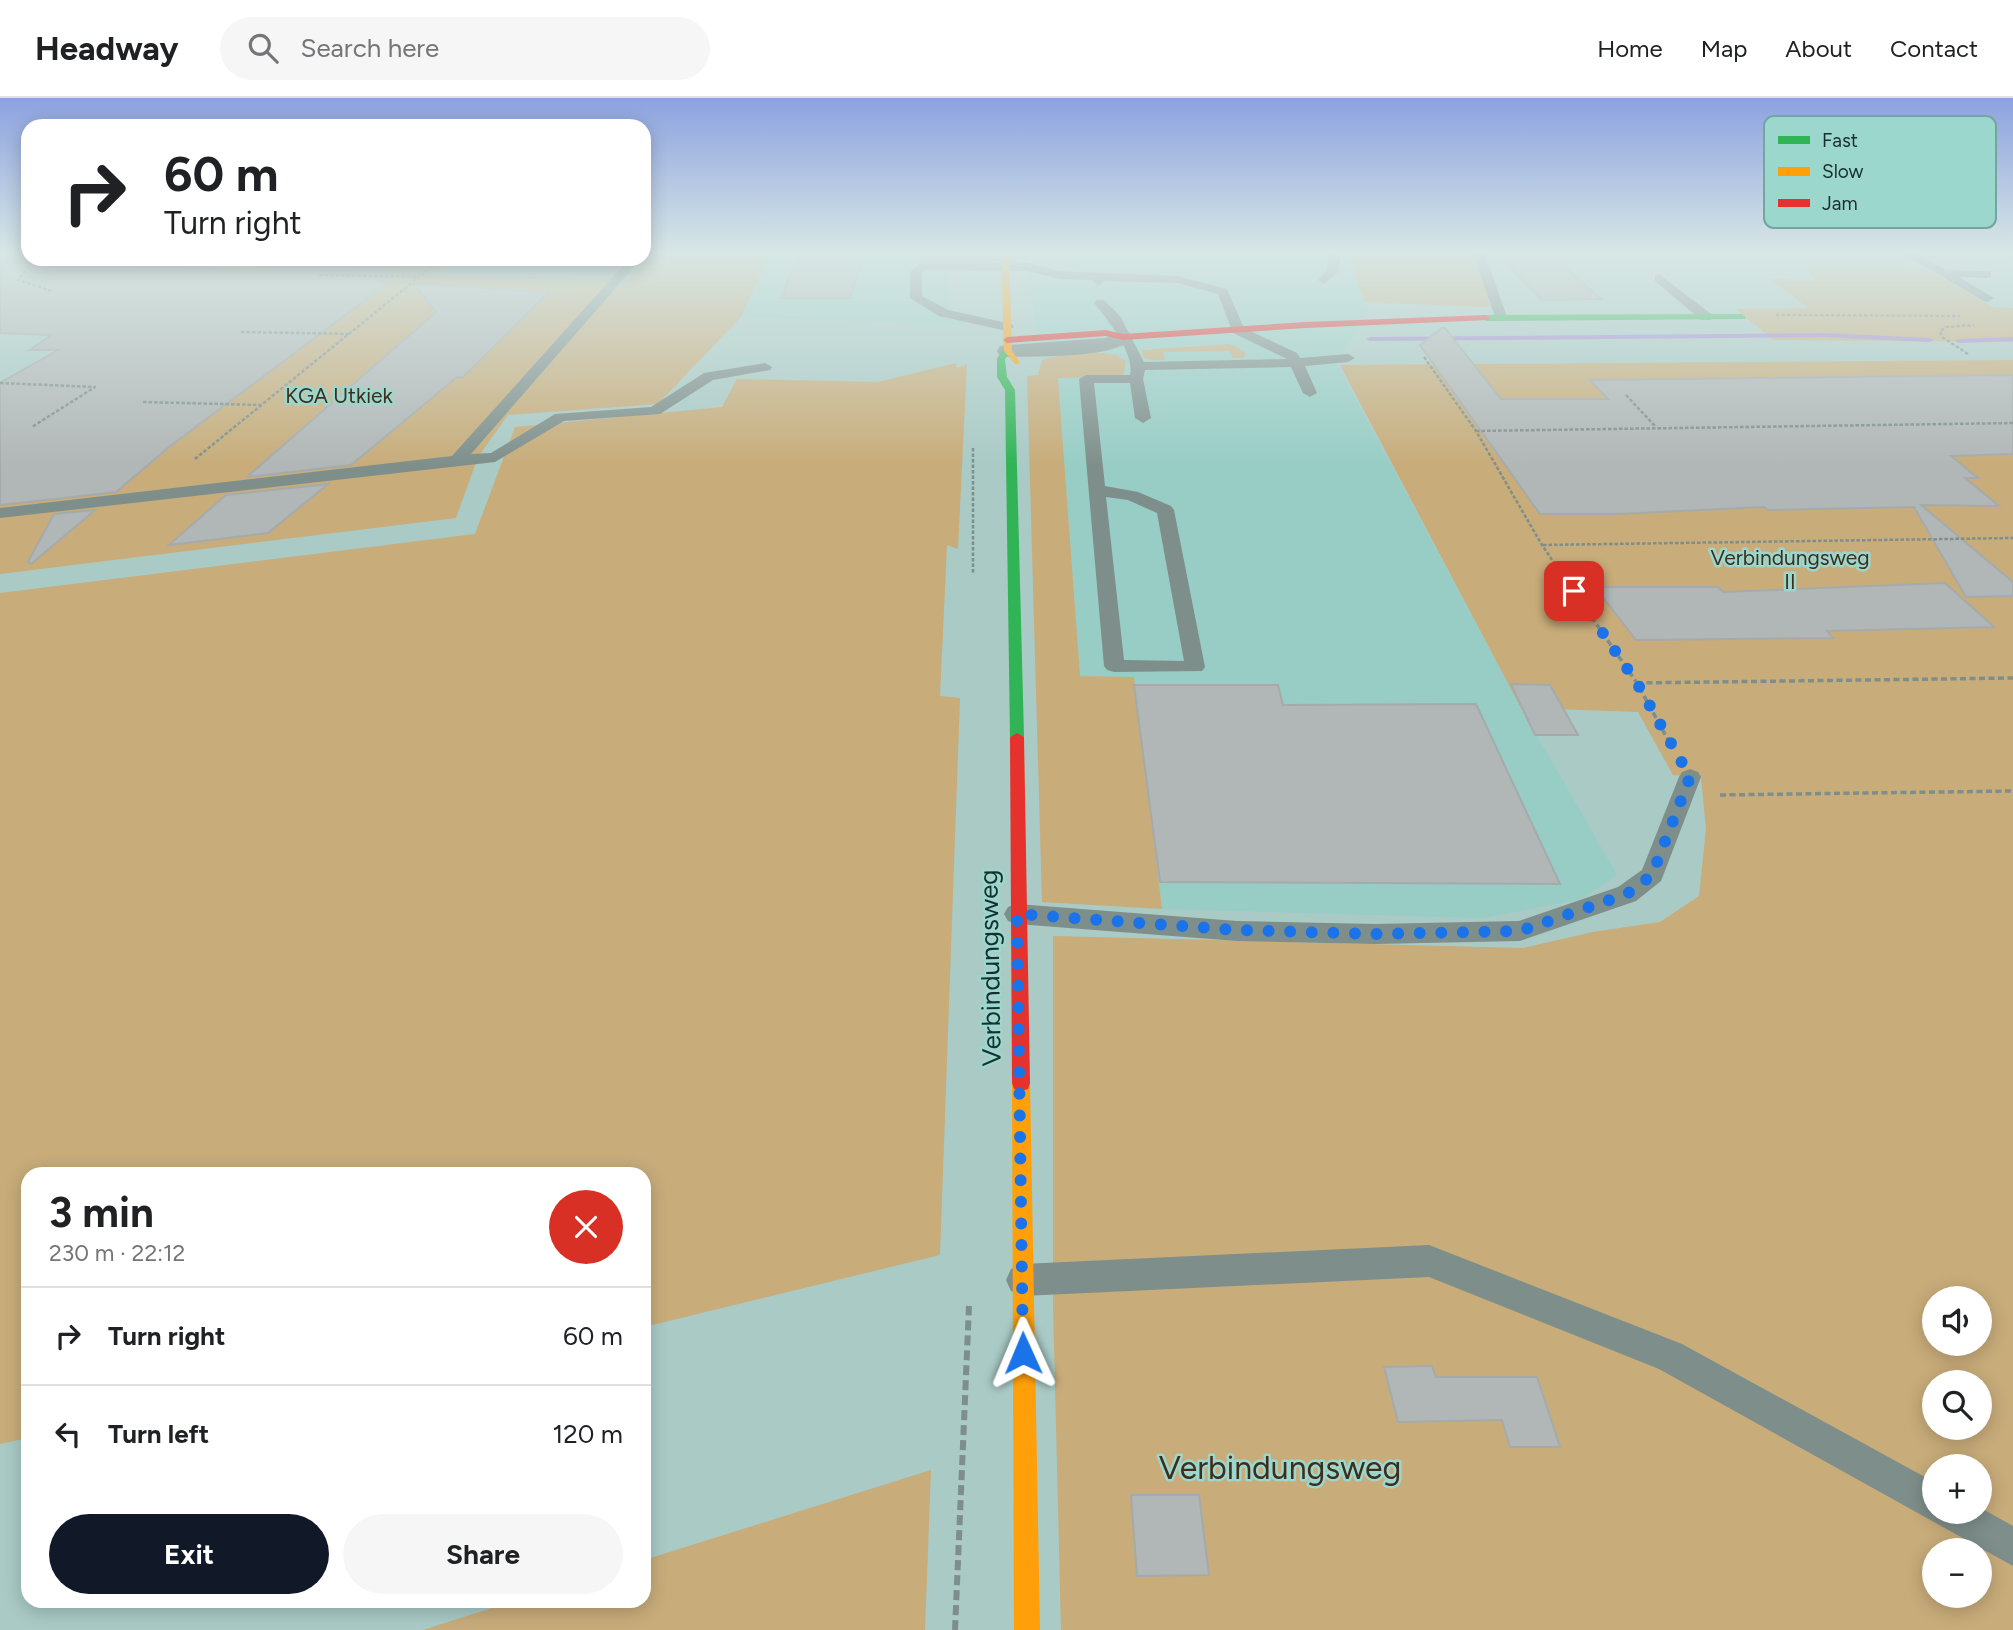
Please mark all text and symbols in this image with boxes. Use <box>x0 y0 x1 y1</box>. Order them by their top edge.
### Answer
search box <box>220 17 710 80</box>
text: Headway <box>35 29 178 68</box>
icon: search <box>244 29 282 67</box>
text: Search here <box>300 32 439 64</box>
text: Home <box>1597 34 1663 63</box>
text: Map <box>1701 34 1747 63</box>
text: About <box>1785 34 1852 63</box>
text: Contact <box>1890 34 1978 63</box>
legend <box>1764 116 1996 228</box>
text: Fast <box>1822 129 1858 152</box>
text: 60 m <box>164 144 279 203</box>
icon: right <box>49 147 140 238</box>
text: Slow <box>1822 160 1864 183</box>
text: Jam <box>1822 192 1858 215</box>
text: Turn right <box>164 204 302 242</box>
park label: KGA Utkiek <box>285 383 394 408</box>
park label: Verbindungsweg II <box>1710 545 1870 594</box>
pin <box>1544 561 1604 621</box>
icon: arrive <box>1555 572 1593 610</box>
street label: Verbindungsweg <box>972 869 1008 1067</box>
text: 3 min <box>49 1187 154 1238</box>
button: close <box>549 1190 623 1264</box>
text: 230 m · 22:12 <box>49 1239 185 1267</box>
map controls <box>1922 1286 1992 1608</box>
button: sound <box>1922 1286 1992 1356</box>
position arrow <box>986 1316 1060 1390</box>
icon: right <box>49 1317 87 1355</box>
text: Turn right <box>108 1320 225 1352</box>
text: 60 m <box>563 1320 623 1352</box>
button: search <box>1922 1370 1992 1440</box>
icon: left <box>49 1415 87 1453</box>
text: Turn left <box>108 1418 209 1450</box>
text: 120 m <box>553 1418 623 1450</box>
park label: Verbindungsweg <box>1159 1449 1401 1487</box>
button: + <box>1922 1454 1992 1524</box>
button: Exit <box>49 1514 329 1594</box>
button: Share <box>343 1514 623 1594</box>
button: − <box>1922 1538 1992 1608</box>

